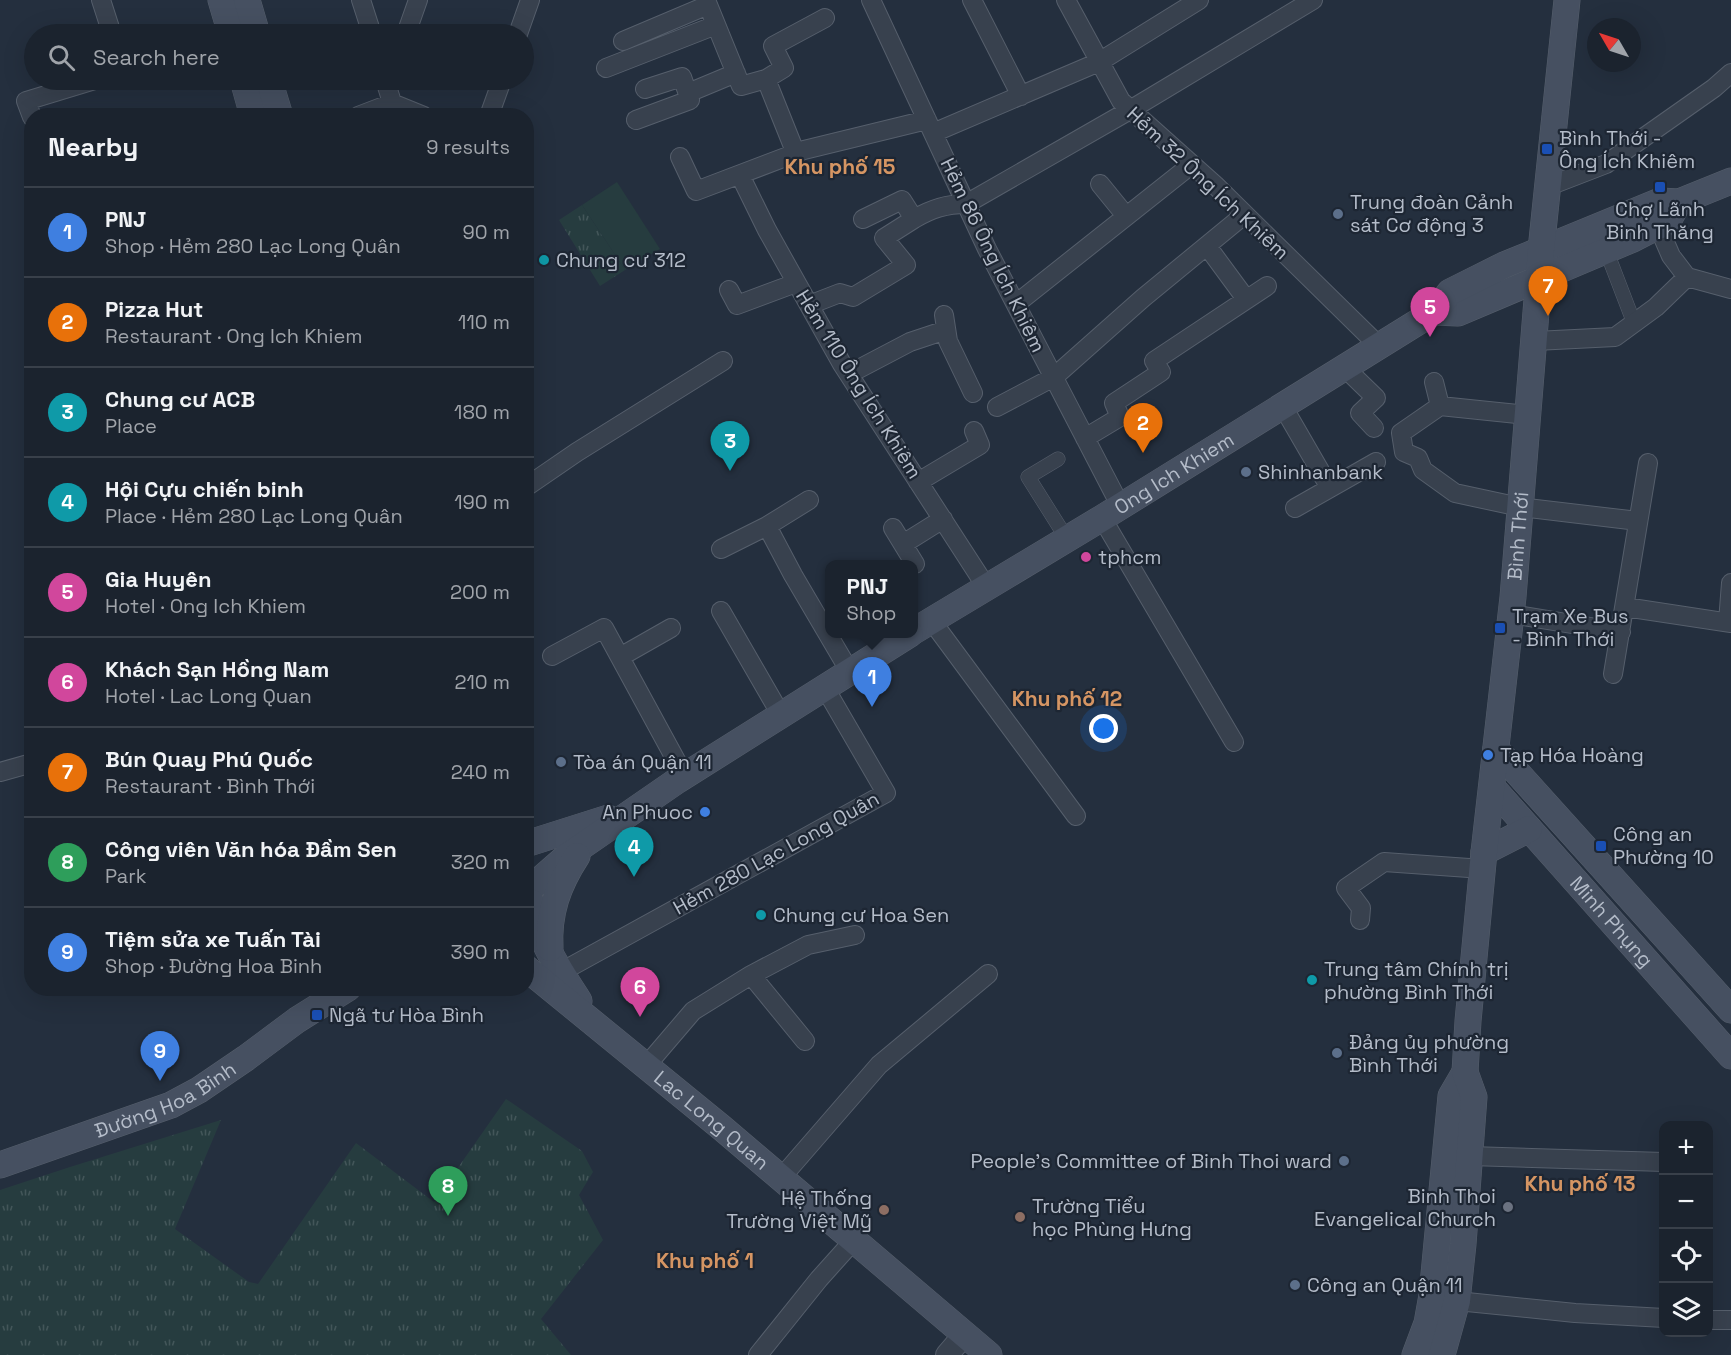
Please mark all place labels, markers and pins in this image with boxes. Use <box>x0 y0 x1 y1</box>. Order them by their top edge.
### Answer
place label: Bình Thới - Ông Ích Khiêm <box>1559 125 1695 174</box>
marker: Bình Thới - Ông Ích Khiêm <box>1540 142 1554 156</box>
marker: Chợ Lãnh Binh Thăng <box>1653 180 1667 194</box>
place label: Trung đoàn Cảnh sát Cơ động 3 <box>1350 189 1513 238</box>
place label: Chợ Lãnh Binh Thăng <box>1606 196 1714 245</box>
marker: Trung đoàn Cảnh sát Cơ động 3 <box>1331 207 1345 221</box>
place label: Chung cư 312 <box>556 247 686 273</box>
marker: Chung cư 312 <box>537 253 551 267</box>
pin: 7 <box>1528 266 1568 316</box>
pin: 5 <box>1410 288 1450 337</box>
pin: 2 <box>1124 404 1162 453</box>
pin: 3 <box>710 422 750 471</box>
place label: Shinhanbank <box>1258 459 1383 485</box>
marker: Shinhanbank <box>1239 465 1253 479</box>
place label: tphcm <box>1098 544 1162 570</box>
marker: tphcm <box>1079 550 1093 564</box>
place label: Trạm Xe Bus - Bình Thới <box>1512 603 1629 652</box>
marker: Trạm Xe Bus - Bình Thới <box>1493 621 1507 635</box>
pin: 1 <box>852 658 892 707</box>
place label: Tạp Hóa Hoàng <box>1500 742 1644 768</box>
marker: Tạp Hóa Hoàng <box>1481 748 1495 762</box>
place label: Tòa án Quận 11 <box>573 749 712 775</box>
marker: Tòa án Quận 11 <box>554 755 568 769</box>
place label: An Phuoc <box>602 799 693 825</box>
marker: An Phuoc <box>698 805 712 819</box>
place label: Công an Phường 10 <box>1613 821 1714 870</box>
pin: 4 <box>614 828 654 877</box>
marker: Công an Phường 10 <box>1594 839 1608 853</box>
place label: Chung cư Hoa Sen <box>773 902 949 928</box>
marker: Chung cư Hoa Sen <box>754 908 768 922</box>
place label: Trung tâm Chính trị phường Bình Thới <box>1324 956 1509 1005</box>
pin: 6 <box>620 968 660 1017</box>
marker: Trung tâm Chính trị phường Bình Thới <box>1305 973 1319 987</box>
place label: Ngã tư Hòa Bình <box>329 1002 484 1028</box>
marker: Ngã tư Hòa Bình <box>310 1008 324 1022</box>
place label: Đảng ủy phường Bình Thới <box>1349 1029 1509 1078</box>
pin: 9 <box>140 1032 180 1081</box>
marker: Đảng ủy phường Bình Thới <box>1330 1046 1344 1060</box>
place label: People's Committee of Binh Thoi ward <box>971 1148 1332 1174</box>
marker: People's Committee of Binh Thoi ward <box>1337 1154 1351 1168</box>
pin: 8 <box>428 1166 468 1216</box>
place label: Binh Thoi Evangelical Church <box>1314 1183 1496 1232</box>
place label: Hệ Thống Trường Việt Mỹ <box>726 1185 872 1234</box>
place label: Trường Tiểu học Phùng Hưng <box>1032 1193 1192 1242</box>
marker: Binh Thoi Evangelical Church <box>1501 1200 1515 1214</box>
marker: Hệ Thống Trường Việt Mỹ <box>877 1203 891 1217</box>
marker: Trường Tiểu học Phùng Hưng <box>1013 1210 1027 1224</box>
place label: Công an Quận 11 <box>1307 1272 1463 1298</box>
marker: Công an Quận 11 <box>1288 1278 1302 1292</box>

